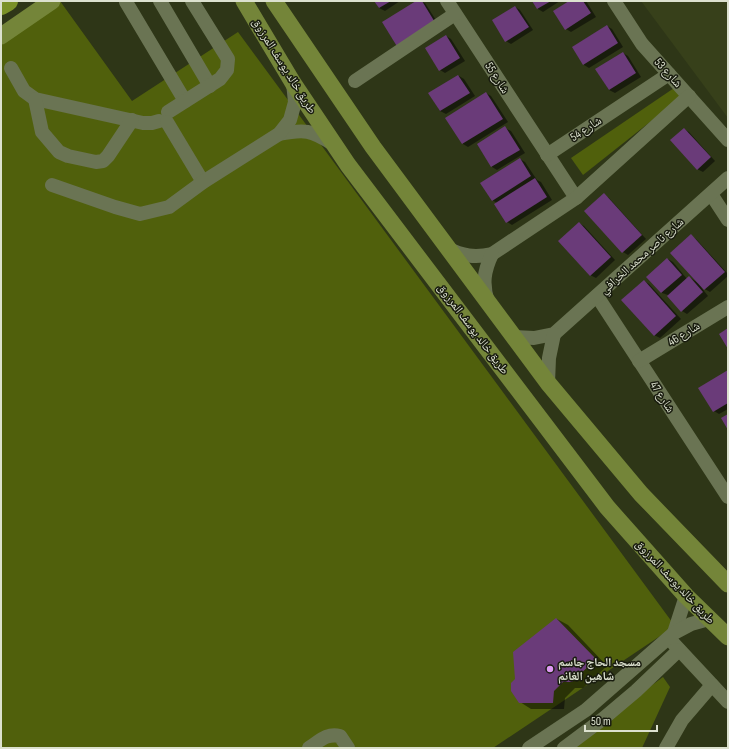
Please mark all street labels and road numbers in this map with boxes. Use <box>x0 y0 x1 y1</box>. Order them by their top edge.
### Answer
street label: طريق خالد يوسف المرزوق <box>249 15 320 117</box>
street label: شارع 53 <box>651 55 685 91</box>
street label: شارع 55 <box>481 60 513 97</box>
street label: شارع 54 <box>567 113 605 145</box>
street label: شارع ناصر محمد الخرافي <box>597 214 688 299</box>
street label: طريق خالد يوسف المرزوق <box>434 281 512 377</box>
street label: شارع 46 <box>665 318 703 350</box>
street label: شارع 47 <box>646 378 678 416</box>
street label: طريق خالد يوسف المرزوق <box>632 537 718 627</box>

